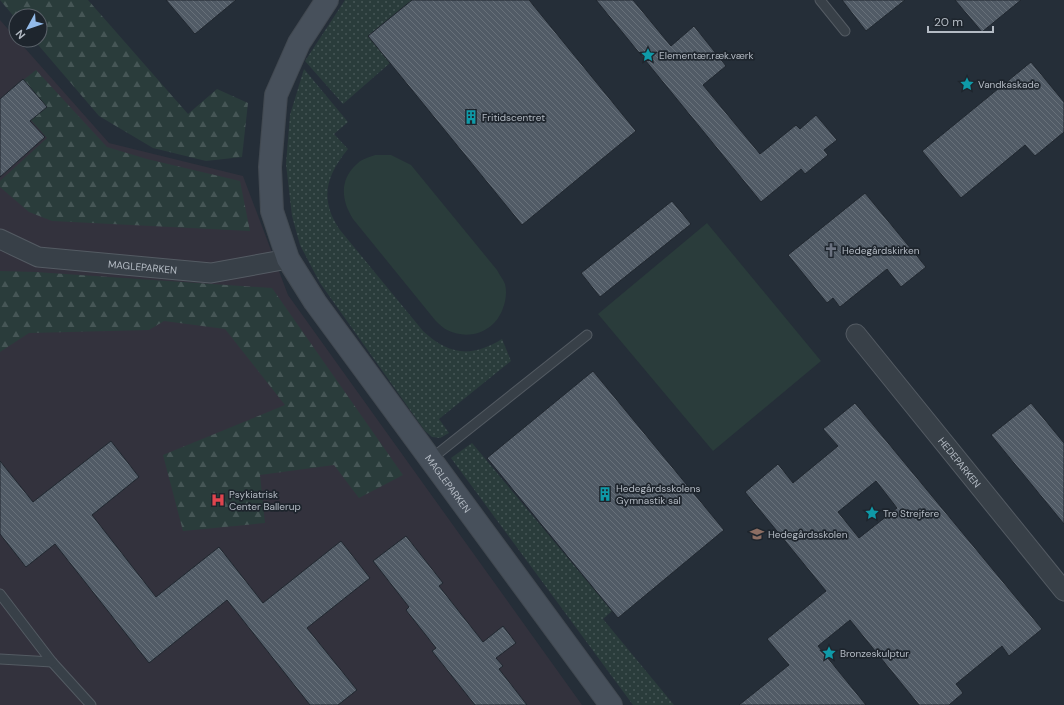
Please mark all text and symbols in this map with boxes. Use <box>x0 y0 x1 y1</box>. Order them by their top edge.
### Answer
north arrow <box>8 8 48 48</box>
scale bar <box>928 8 993 34</box>
text: 20 m <box>934 14 963 30</box>
text: N <box>12 27 28 42</box>
place icon: Elementær.ræk.værk <box>640 47 656 63</box>
place label: Elementær.ræk.værk <box>659 49 754 62</box>
place icon: Vandkaskade <box>959 76 975 92</box>
place label: Vandkaskade <box>978 78 1040 91</box>
building icon: Fritidscentret <box>463 109 479 125</box>
place label: Fritidscentret <box>482 111 545 124</box>
church icon: Hedegårdskirken <box>823 242 839 258</box>
place label: Hedegårdskirken <box>842 244 920 257</box>
street label: MAGLEPARKEN <box>107 258 178 277</box>
street label: HEDEPARKEN <box>935 435 984 490</box>
street label: MAGLEPARKEN <box>422 452 474 516</box>
place label: Hedegårdsskolens Gymnastik sal <box>616 482 701 507</box>
building icon: Hedegårdsskolens Gymnastik sal <box>597 486 613 502</box>
place label: Psykiatrisk Center Ballerup <box>229 488 301 513</box>
hospital icon: Psykiatrisk Center Ballerup <box>210 492 226 508</box>
place icon: Tre Strejfere <box>864 505 880 521</box>
place label: Tre Strejfere <box>883 507 940 520</box>
school or university icon: Hedegårdsskolen <box>749 526 765 542</box>
place label: Hedegårdsskolen <box>768 528 848 541</box>
place icon: Bronzeskulptur <box>821 645 837 661</box>
place label: Bronzeskulptur <box>840 647 909 660</box>

